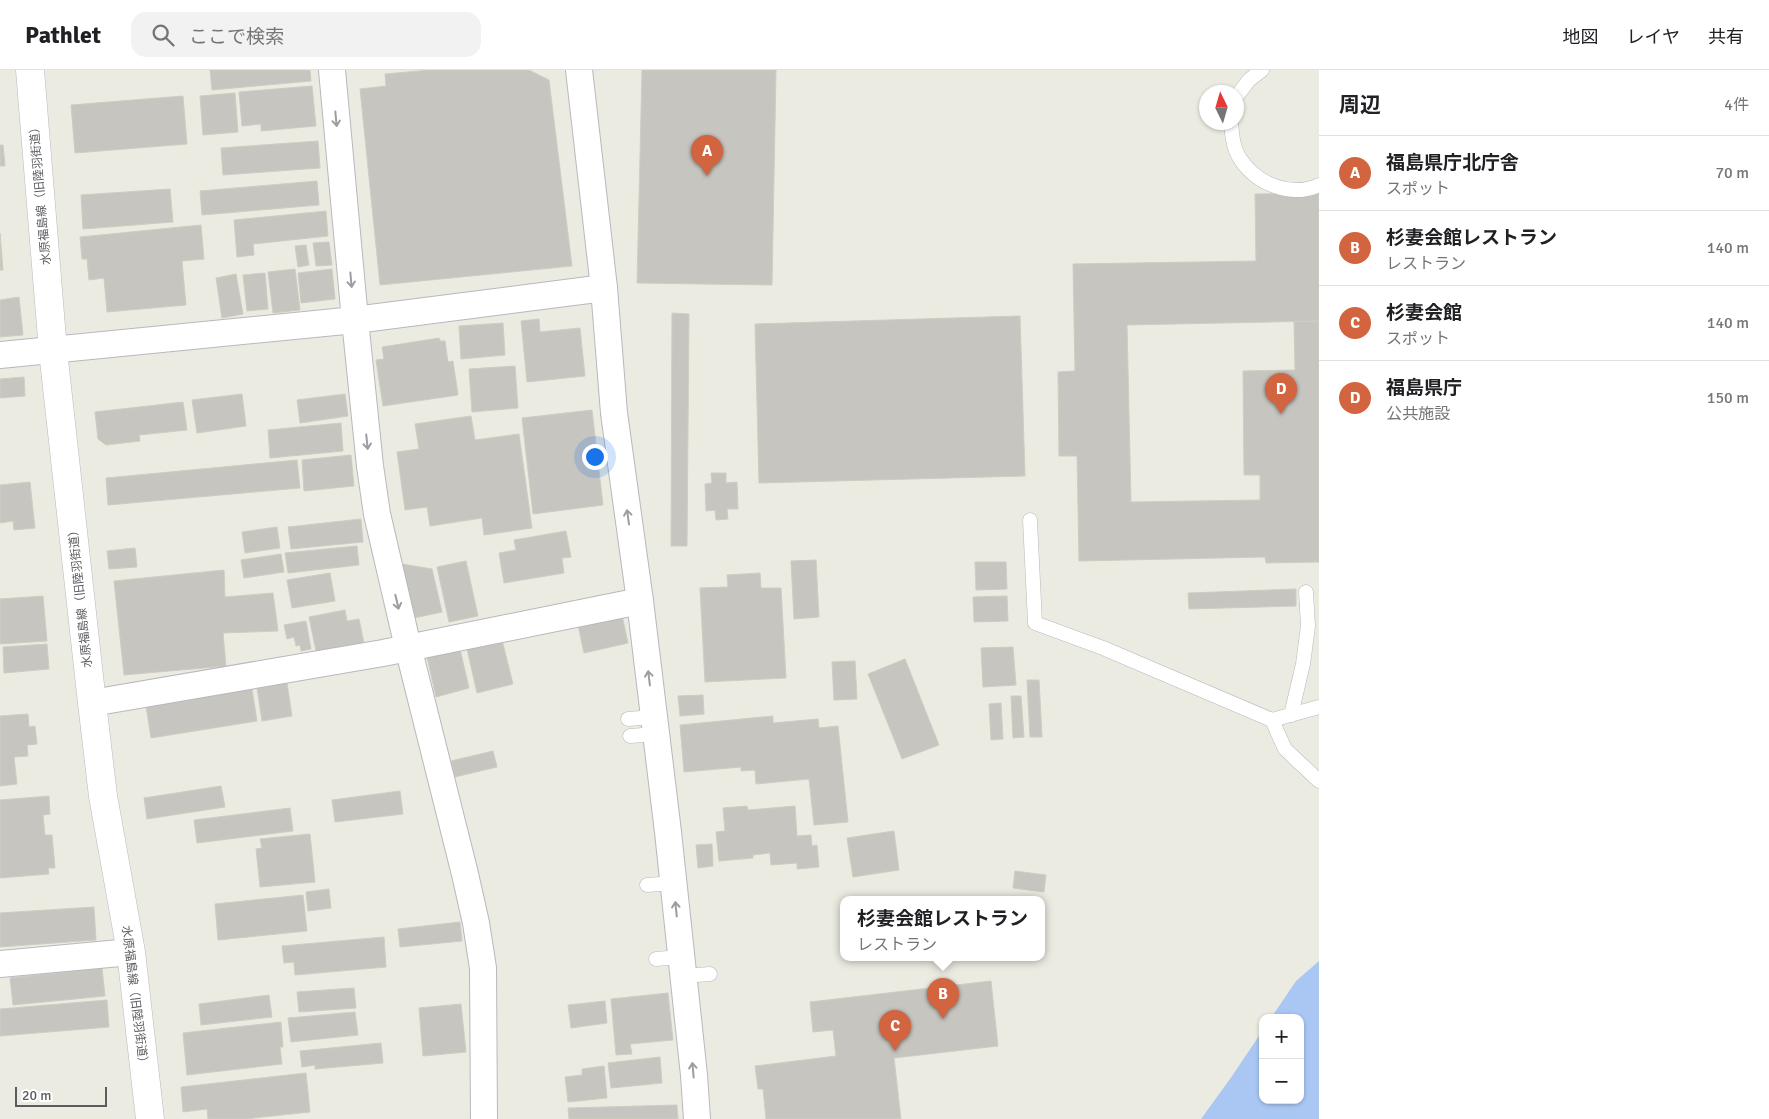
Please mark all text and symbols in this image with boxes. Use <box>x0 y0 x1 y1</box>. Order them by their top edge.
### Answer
search box <box>131 12 481 57</box>
text: Pathlet <box>25 20 101 50</box>
icon: search <box>149 21 177 49</box>
text: ここで検索 <box>189 25 284 49</box>
text: 地図 <box>1563 26 1599 48</box>
text: レイヤ <box>1627 26 1680 48</box>
text: 共有 <box>1708 26 1744 48</box>
north arrow <box>1199 85 1244 130</box>
text: 周辺 <box>1339 92 1381 118</box>
text: 4件 <box>1724 95 1749 115</box>
one-way arrow <box>331 110 341 126</box>
street label: 水原福島線（旧陸羽街道） <box>27 121 54 265</box>
pin: A <box>691 135 723 176</box>
text: 福島県庁北庁舎 <box>1386 151 1519 175</box>
text: A <box>1350 163 1360 183</box>
text: 70 m <box>1715 163 1749 183</box>
text: スポット <box>1386 179 1450 199</box>
text: 杉妻会館レストラン <box>1386 226 1557 250</box>
text: B <box>1350 238 1360 258</box>
text: 140 m <box>1707 238 1749 258</box>
text: レストラン <box>1386 254 1466 274</box>
one-way arrow <box>346 272 356 288</box>
text: 杉妻会館 <box>1386 301 1462 325</box>
text: C <box>1350 313 1360 333</box>
text: 140 m <box>1707 313 1749 333</box>
text: スポット <box>1386 329 1450 349</box>
pin: D <box>1265 373 1297 414</box>
text: 福島県庁 <box>1386 376 1462 400</box>
text: D <box>1350 388 1360 408</box>
text: 150 m <box>1707 388 1749 408</box>
text: 公共施設 <box>1386 404 1450 424</box>
one-way arrow <box>362 434 372 450</box>
your location <box>582 444 608 470</box>
one-way arrow <box>623 509 633 525</box>
street label: 水原福島線（旧陸羽街道） <box>66 524 95 668</box>
one-way arrow <box>393 593 402 609</box>
one-way arrow <box>644 670 654 686</box>
popup <box>840 896 1045 961</box>
one-way arrow <box>671 901 681 917</box>
text: 杉妻会館レストラン <box>857 907 1028 931</box>
street label: 水原福島線（旧陸羽街道） <box>118 925 151 1069</box>
text: レストラン <box>857 935 937 955</box>
pin: B <box>927 978 959 1019</box>
pin: C <box>879 1010 911 1051</box>
map controls <box>1259 1014 1304 1104</box>
button: + <box>1259 1014 1304 1059</box>
button: − <box>1259 1059 1304 1104</box>
one-way arrow <box>688 1063 698 1079</box>
scale bar <box>15 1084 108 1107</box>
text: 20 m <box>22 1087 51 1104</box>

